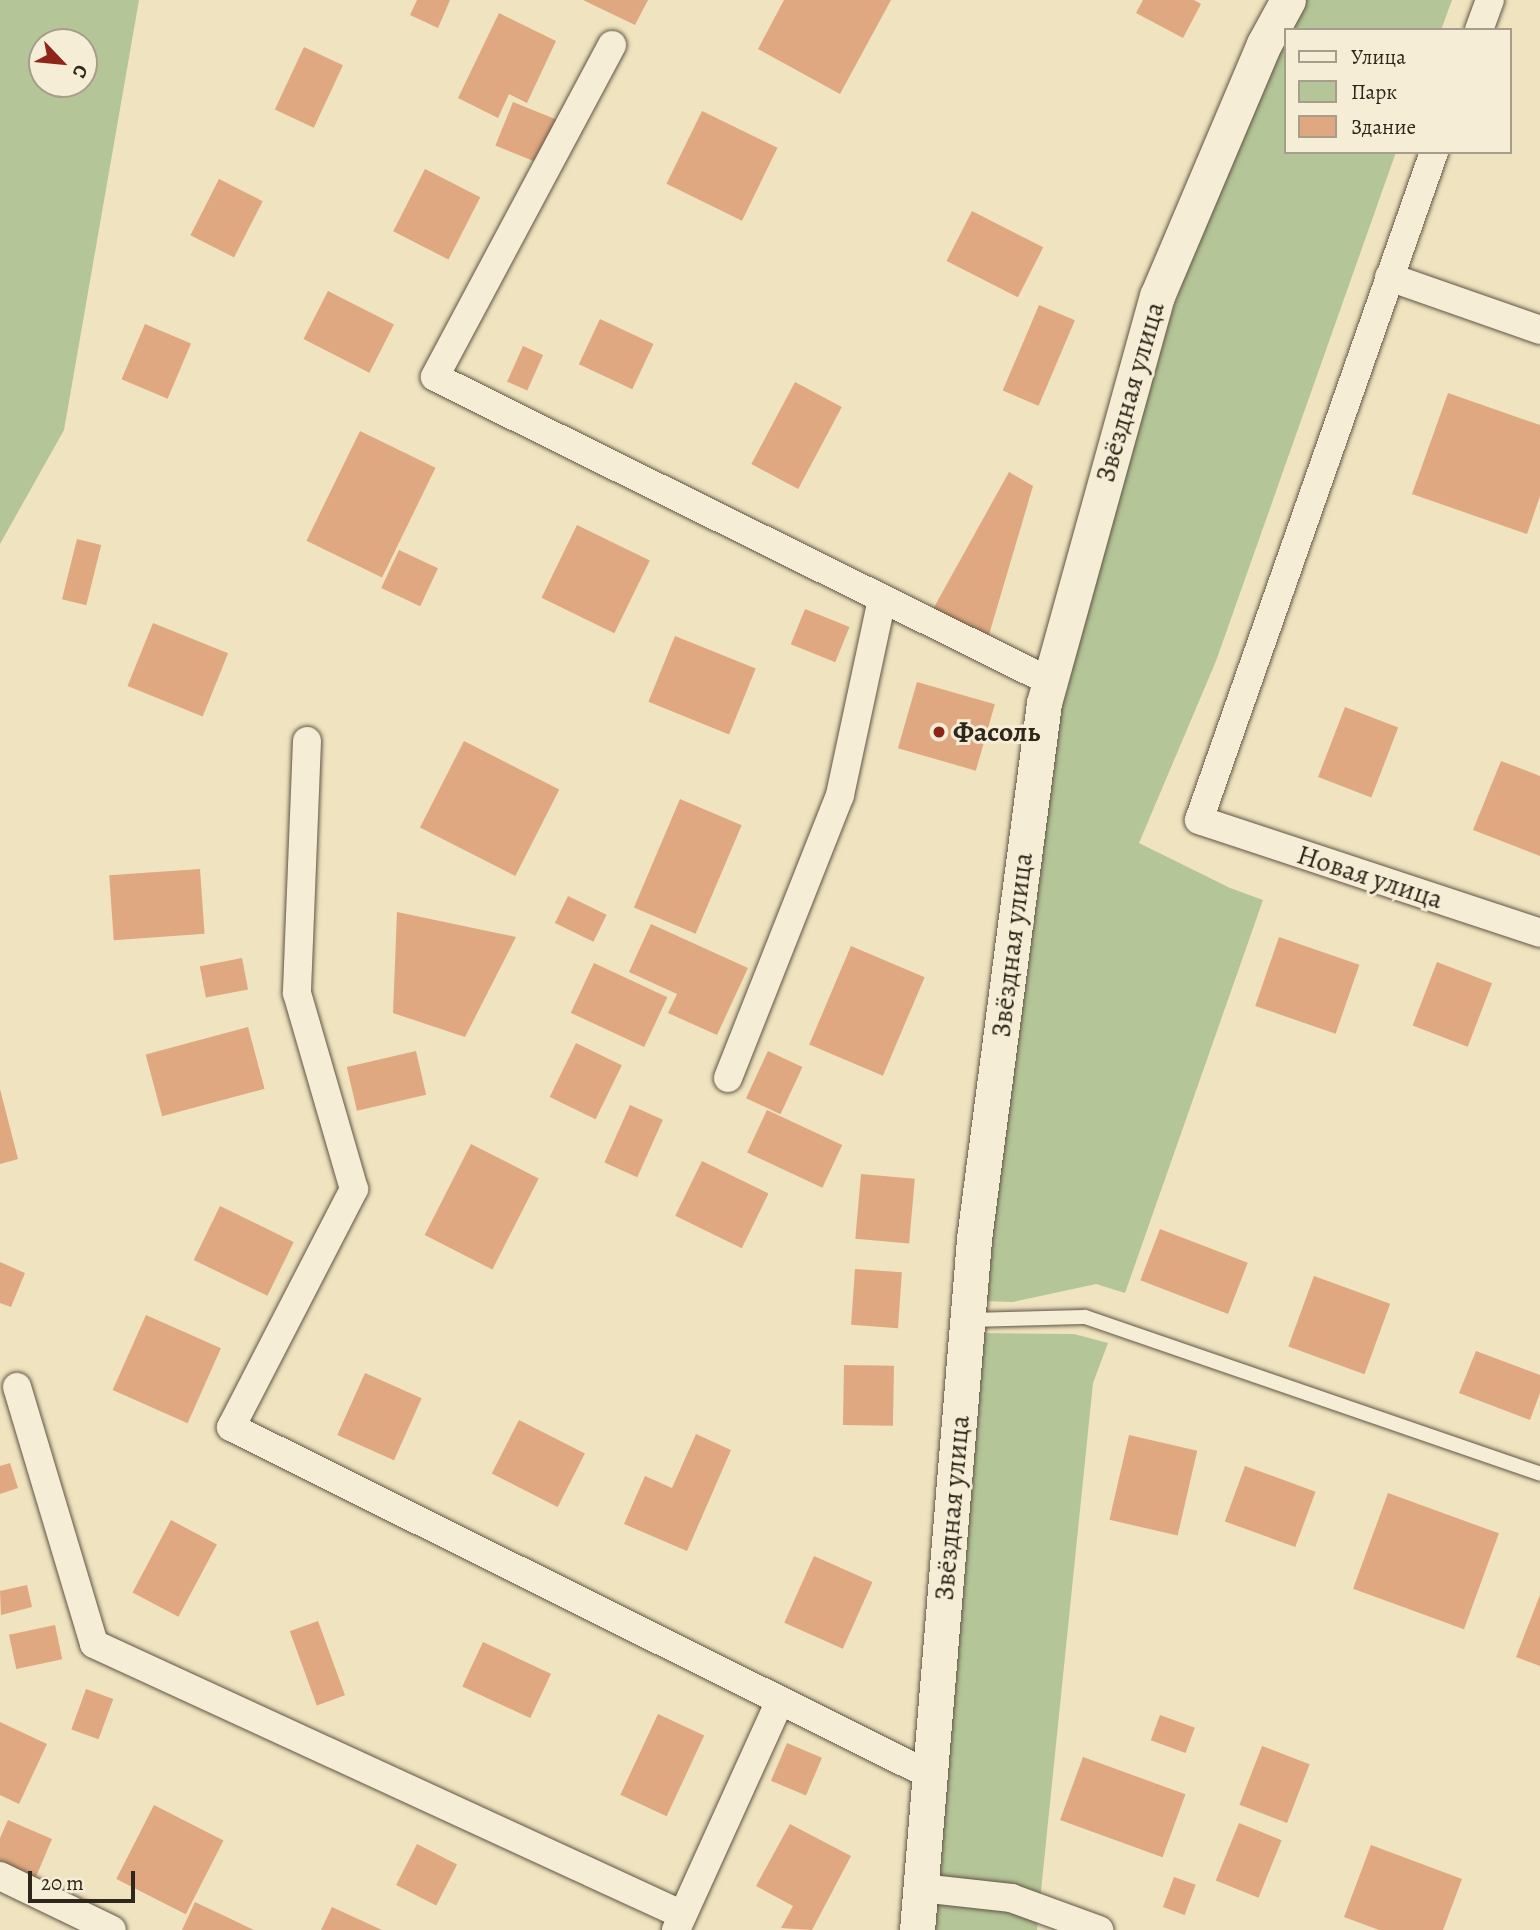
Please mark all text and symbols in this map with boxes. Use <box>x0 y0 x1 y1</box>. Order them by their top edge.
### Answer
north arrow <box>28 28 98 98</box>
legend <box>1284 28 1512 154</box>
text: Улица <box>1351 43 1406 71</box>
text: С <box>66 60 94 82</box>
text: Парк <box>1351 78 1397 106</box>
text: Здание <box>1351 113 1416 141</box>
street label: Звёздная улица <box>1088 298 1172 486</box>
place label: Фасоль <box>953 715 1040 749</box>
marker: Фасоль <box>931 724 947 740</box>
street label: Новая улица <box>1293 838 1447 916</box>
street label: Звёздная улица <box>984 851 1040 1039</box>
street label: Звёздная улица <box>927 1414 977 1602</box>
scale bar <box>32 1856 138 1900</box>
text: 20 m <box>41 1869 84 1897</box>

